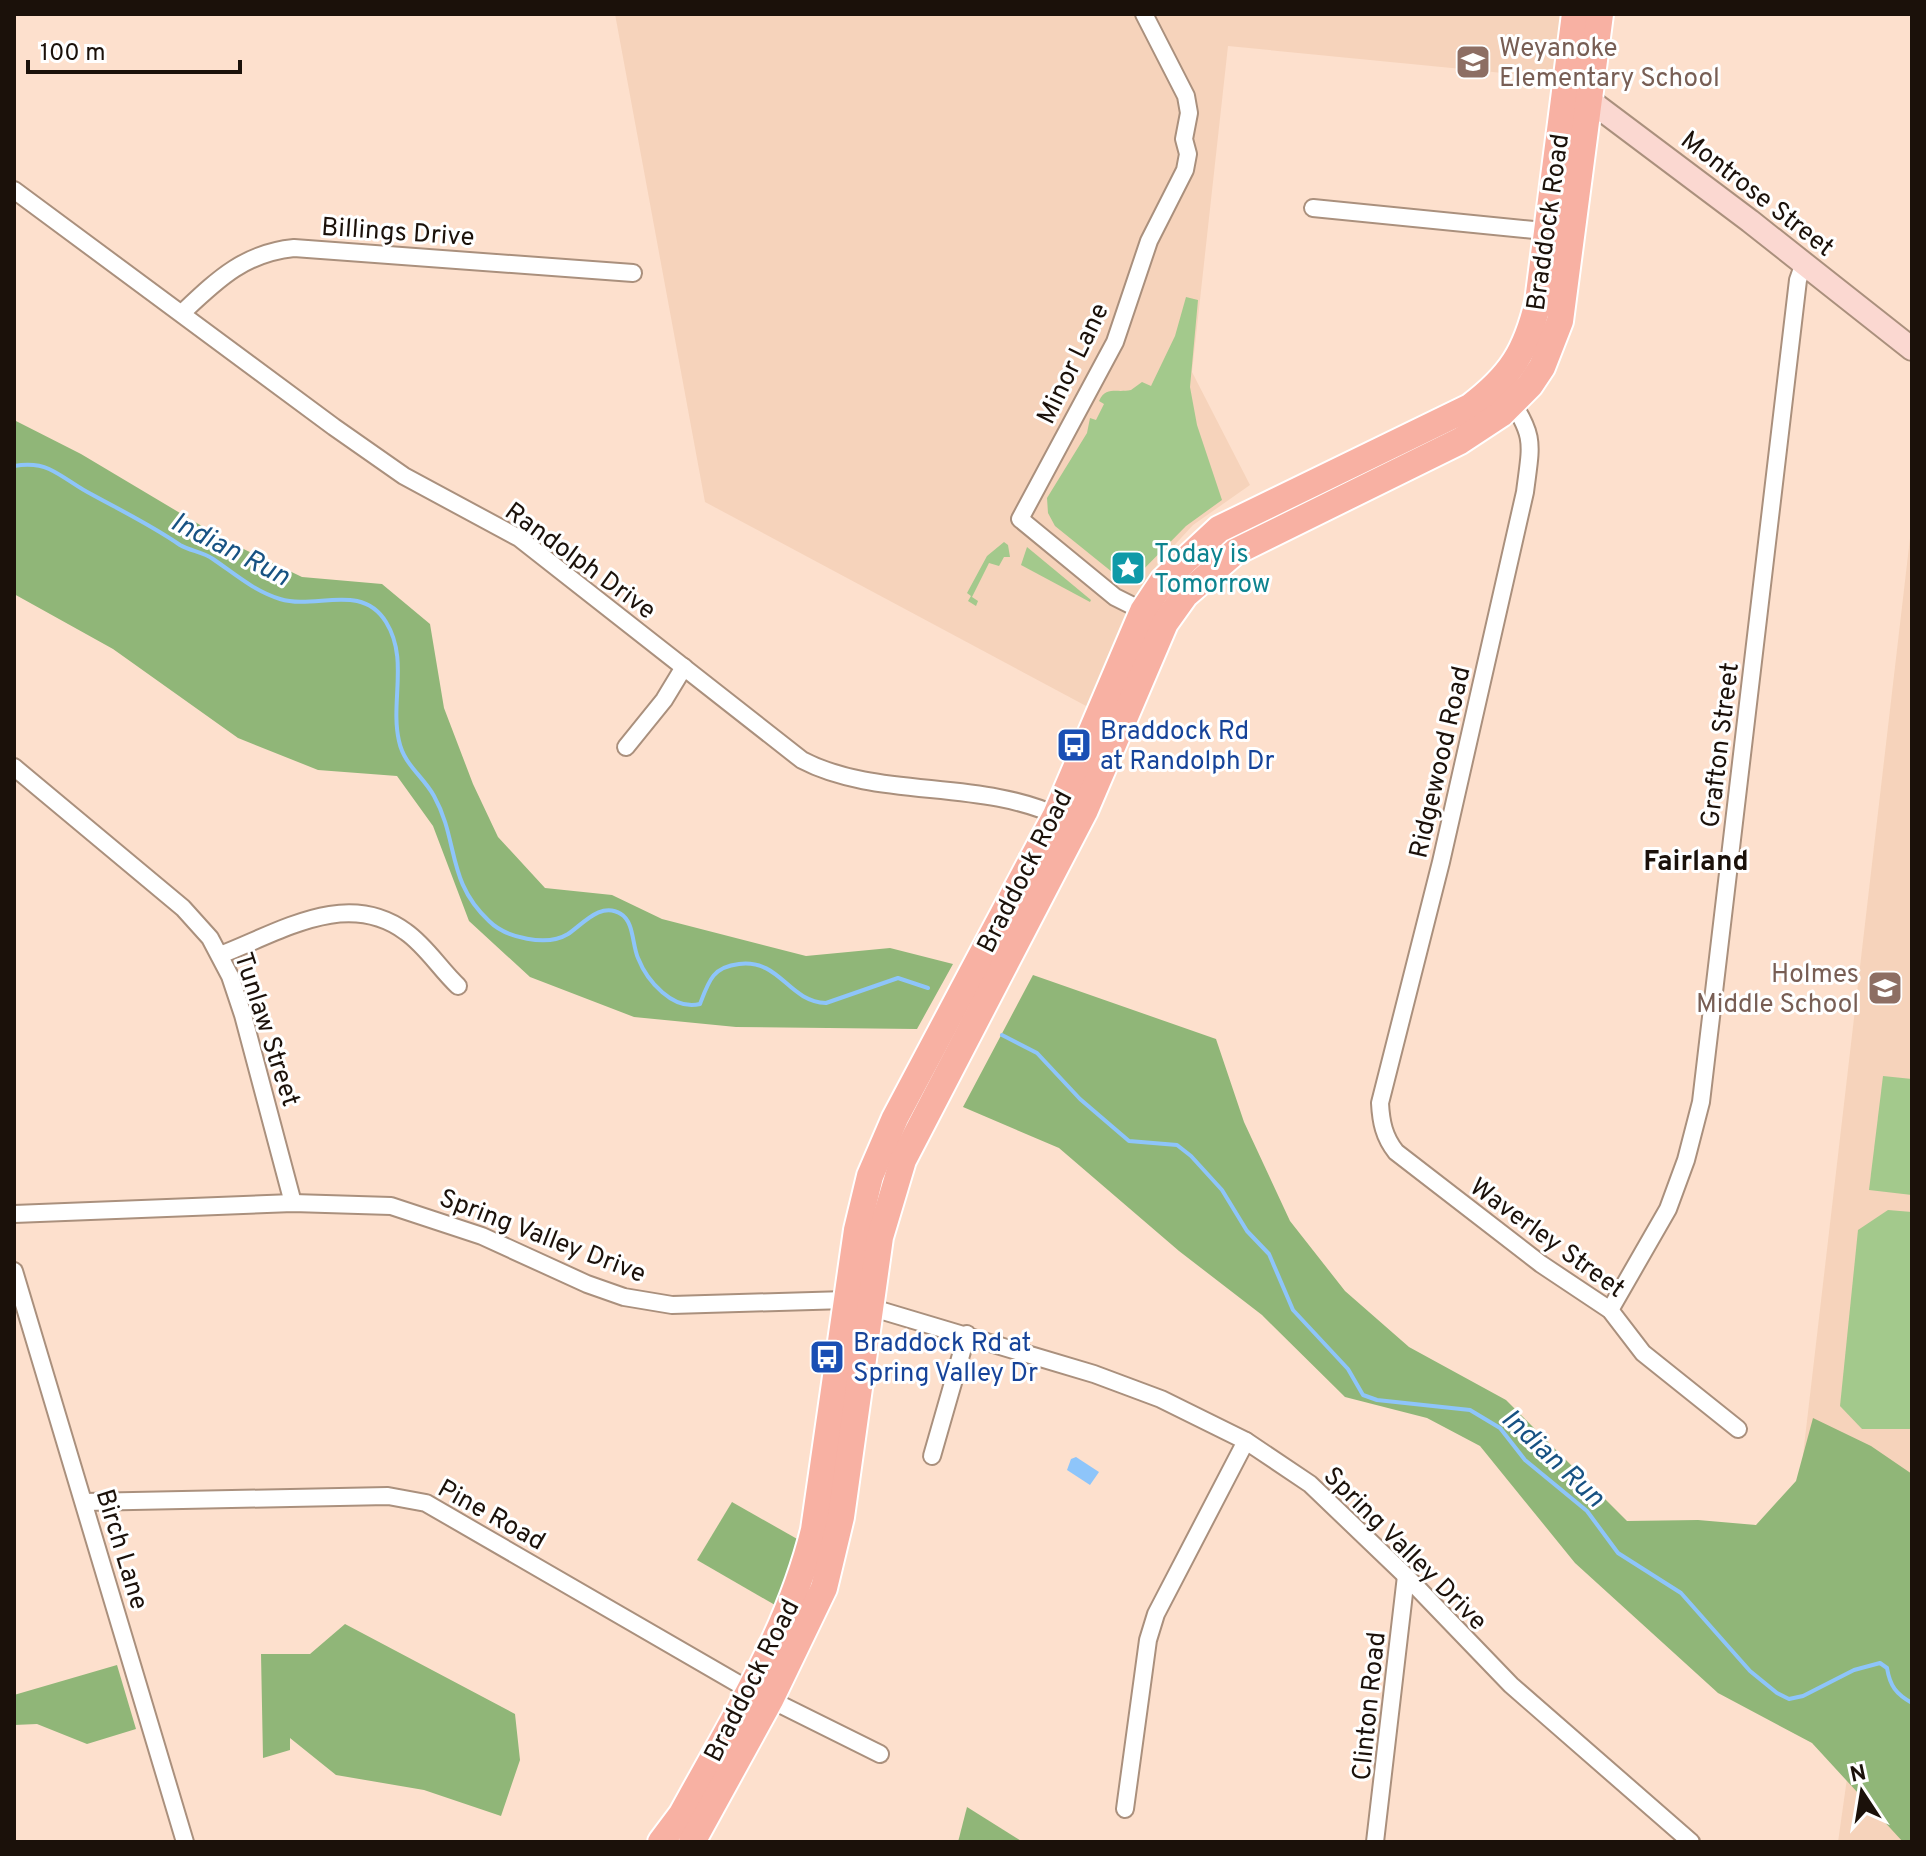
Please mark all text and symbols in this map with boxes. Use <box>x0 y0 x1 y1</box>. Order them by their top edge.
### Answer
scale bar <box>28 24 240 74</box>
place label: Weyanoke Elementary School <box>1499 33 1720 96</box>
text: 100 m <box>40 39 106 69</box>
school or university icon: Weyanoke Elementary School <box>1454 43 1492 81</box>
street label: Montrose Street <box>1673 125 1840 265</box>
street label: Braddock Road <box>1521 132 1578 313</box>
street label: Billings Drive <box>320 212 476 255</box>
street label: Minor Lane <box>1031 298 1118 430</box>
street label: Randolph Drive <box>497 496 662 628</box>
water label: Indian Run <box>164 505 295 596</box>
place label: Today is Tomorrow <box>1154 539 1270 602</box>
place icon: Today is Tomorrow <box>1109 549 1147 587</box>
street label: Grafton Street <box>1695 661 1748 830</box>
street label: Ridgewood Road <box>1403 663 1480 862</box>
place label: Braddock Rd at Randolph Dr <box>1100 716 1275 779</box>
bus stop icon: Braddock Rd at Randolph Dr <box>1055 726 1093 764</box>
street label: Braddock Road <box>971 785 1081 959</box>
district label: Fairland <box>1643 845 1749 881</box>
street label: Tunlaw Street <box>225 949 306 1111</box>
place label: Holmes Middle School <box>1696 959 1859 1022</box>
school or university icon: Holmes Middle School <box>1866 969 1904 1007</box>
street label: Waverley Street <box>1462 1172 1631 1306</box>
street label: Spring Valley Drive <box>434 1183 650 1292</box>
place label: Braddock Rd at Spring Valley Dr <box>853 1328 1038 1391</box>
bus stop icon: Braddock Rd at Spring Valley Dr <box>808 1338 846 1376</box>
water label: Indian Run <box>1492 1402 1611 1516</box>
street label: Spring Valley Drive <box>1315 1461 1493 1639</box>
street label: Pine Road <box>431 1473 551 1559</box>
street label: Birch Lane <box>87 1485 155 1614</box>
street label: Braddock Road <box>698 1594 808 1768</box>
street label: Clinton Road <box>1346 1630 1395 1782</box>
north arrow <box>1822 1752 1902 1832</box>
text: N <box>1848 1760 1869 1790</box>

